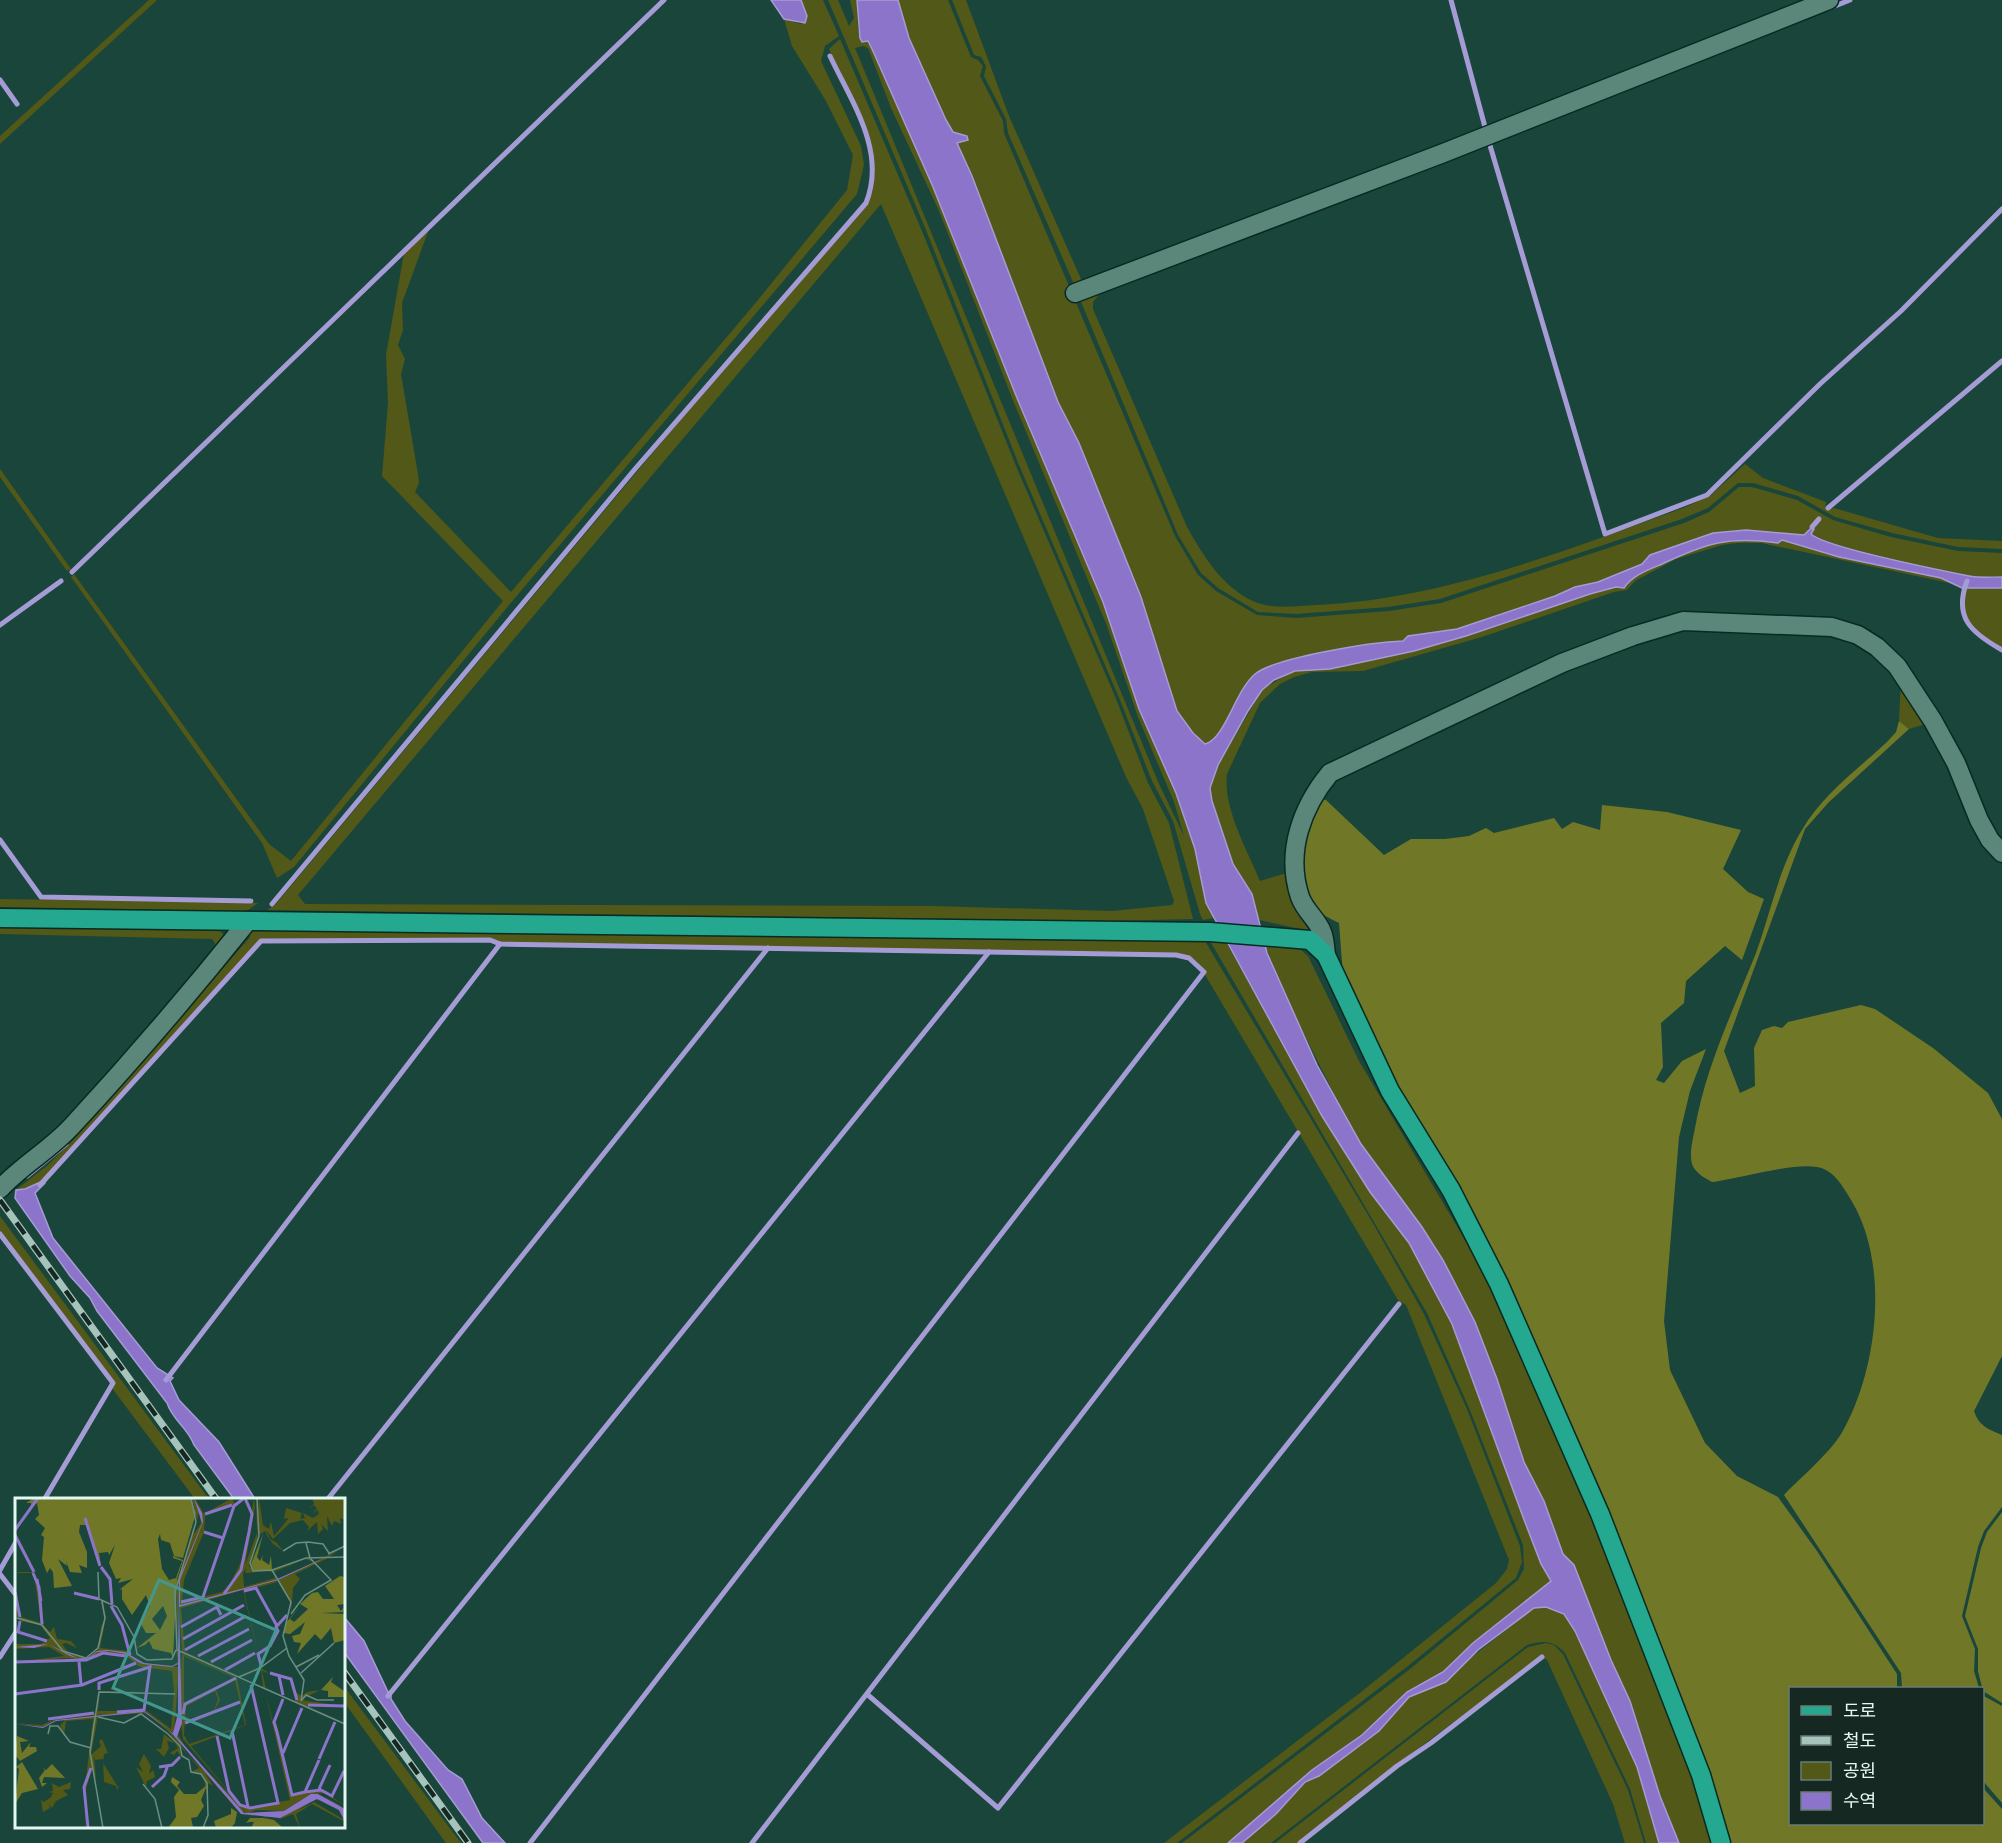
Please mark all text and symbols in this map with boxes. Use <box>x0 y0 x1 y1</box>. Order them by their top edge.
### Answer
inset map <box>15 1498 345 1828</box>
legend <box>1789 1687 1984 1825</box>
text: 도로 <box>1843 1701 1876 1721</box>
text: 철도 <box>1843 1731 1876 1751</box>
text: 공원 <box>1843 1761 1876 1781</box>
text: 수역 <box>1843 1791 1876 1811</box>

